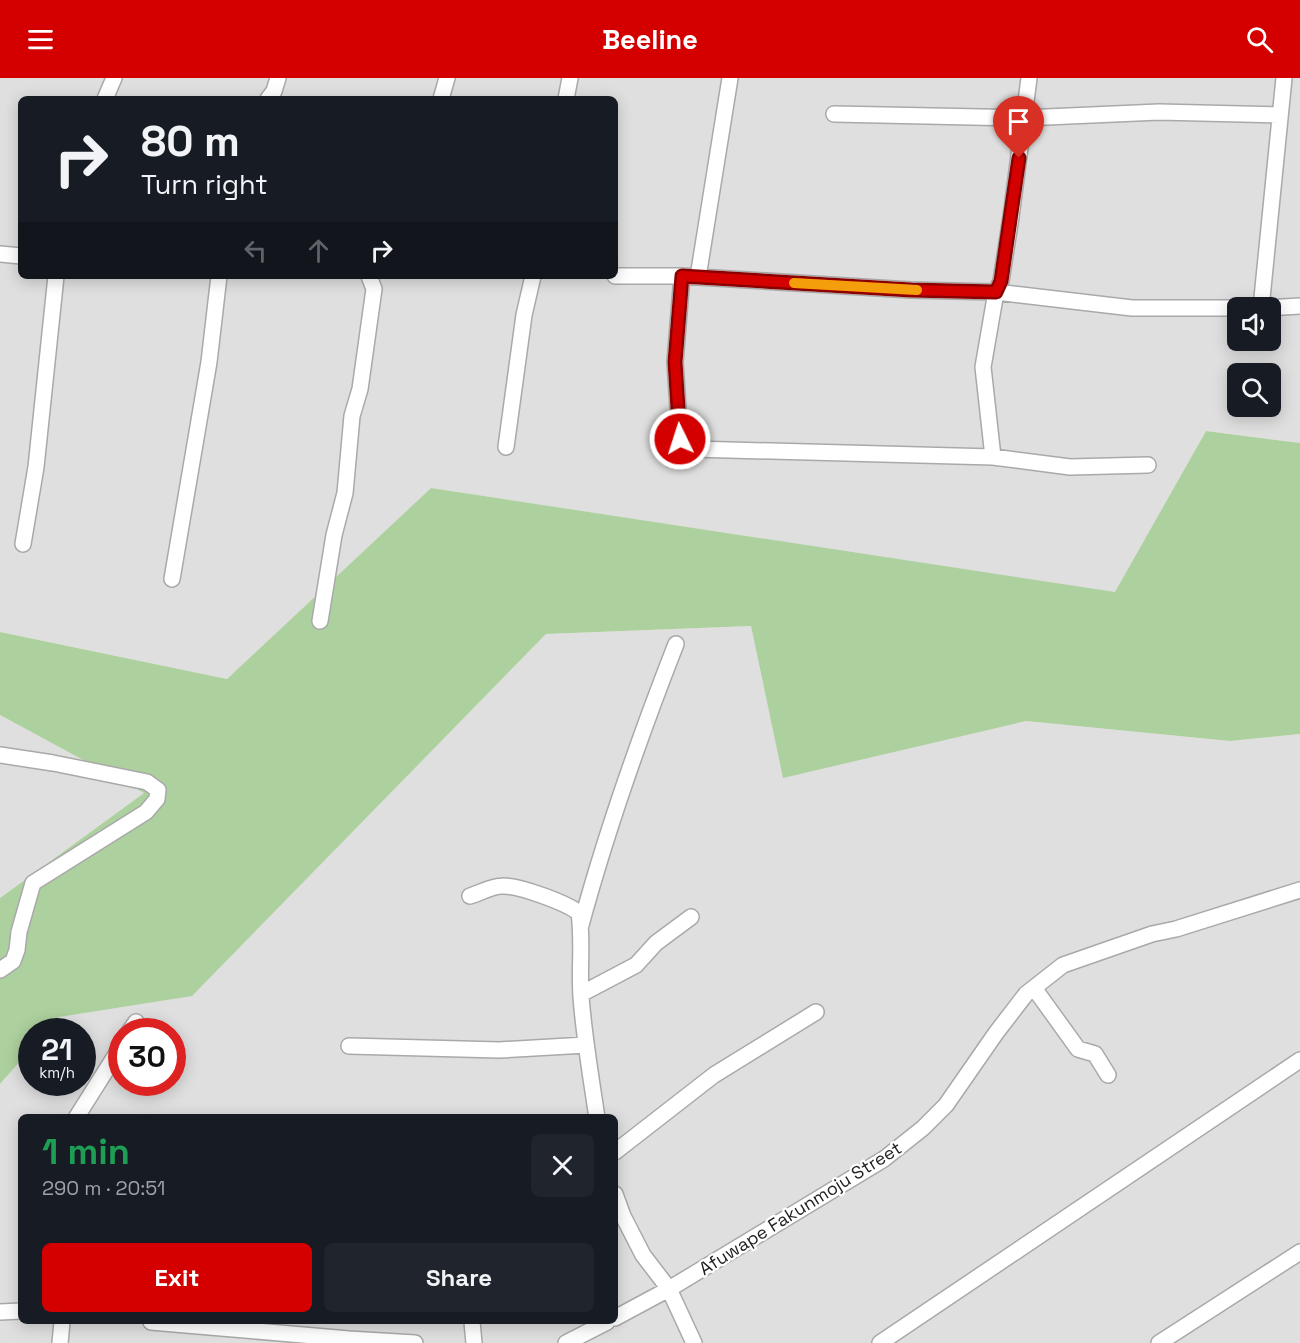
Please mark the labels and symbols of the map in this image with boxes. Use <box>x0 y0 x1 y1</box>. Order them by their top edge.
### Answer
pin <box>993 96 1044 158</box>
position arrow <box>648 407 712 471</box>
speed limit sign: 30 <box>108 1018 186 1096</box>
street label: Afuwape Fakunmoju Street <box>694 1136 906 1280</box>

